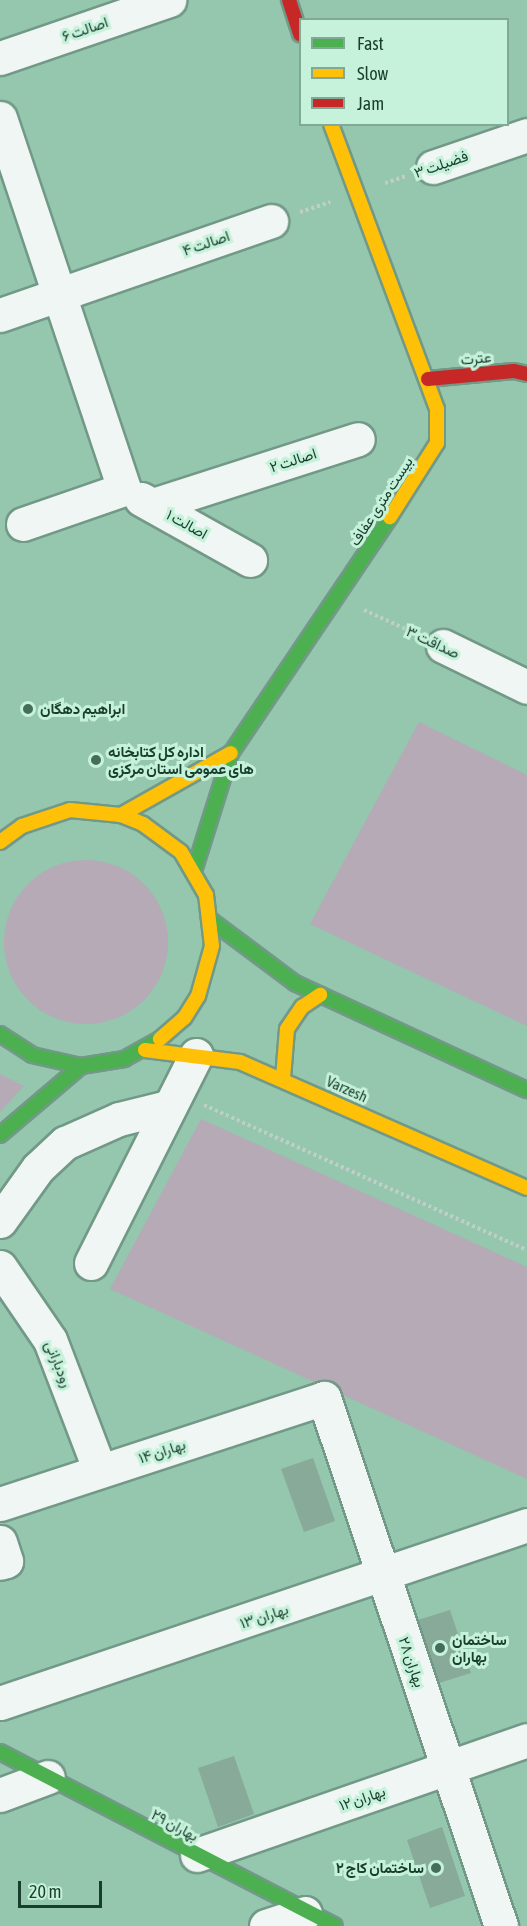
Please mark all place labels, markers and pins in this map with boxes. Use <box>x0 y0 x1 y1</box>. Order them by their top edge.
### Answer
place label: ابراهیم دهگان <box>40 700 125 718</box>
marker: ابراهیم دهگان <box>21 702 35 716</box>
place label: اداره کل کتابخانه های عمومی استان مرکزی <box>108 742 254 777</box>
marker: اداره کل کتابخانه های عمومی استان مرکزی <box>89 753 103 767</box>
place label: ساختمان بهاران <box>452 1630 507 1665</box>
marker: ساختمان بهاران <box>433 1641 447 1655</box>
place label: ساختمان کاج ۲ <box>336 1859 424 1877</box>
marker: ساختمان کاج ۲ <box>429 1861 443 1875</box>

